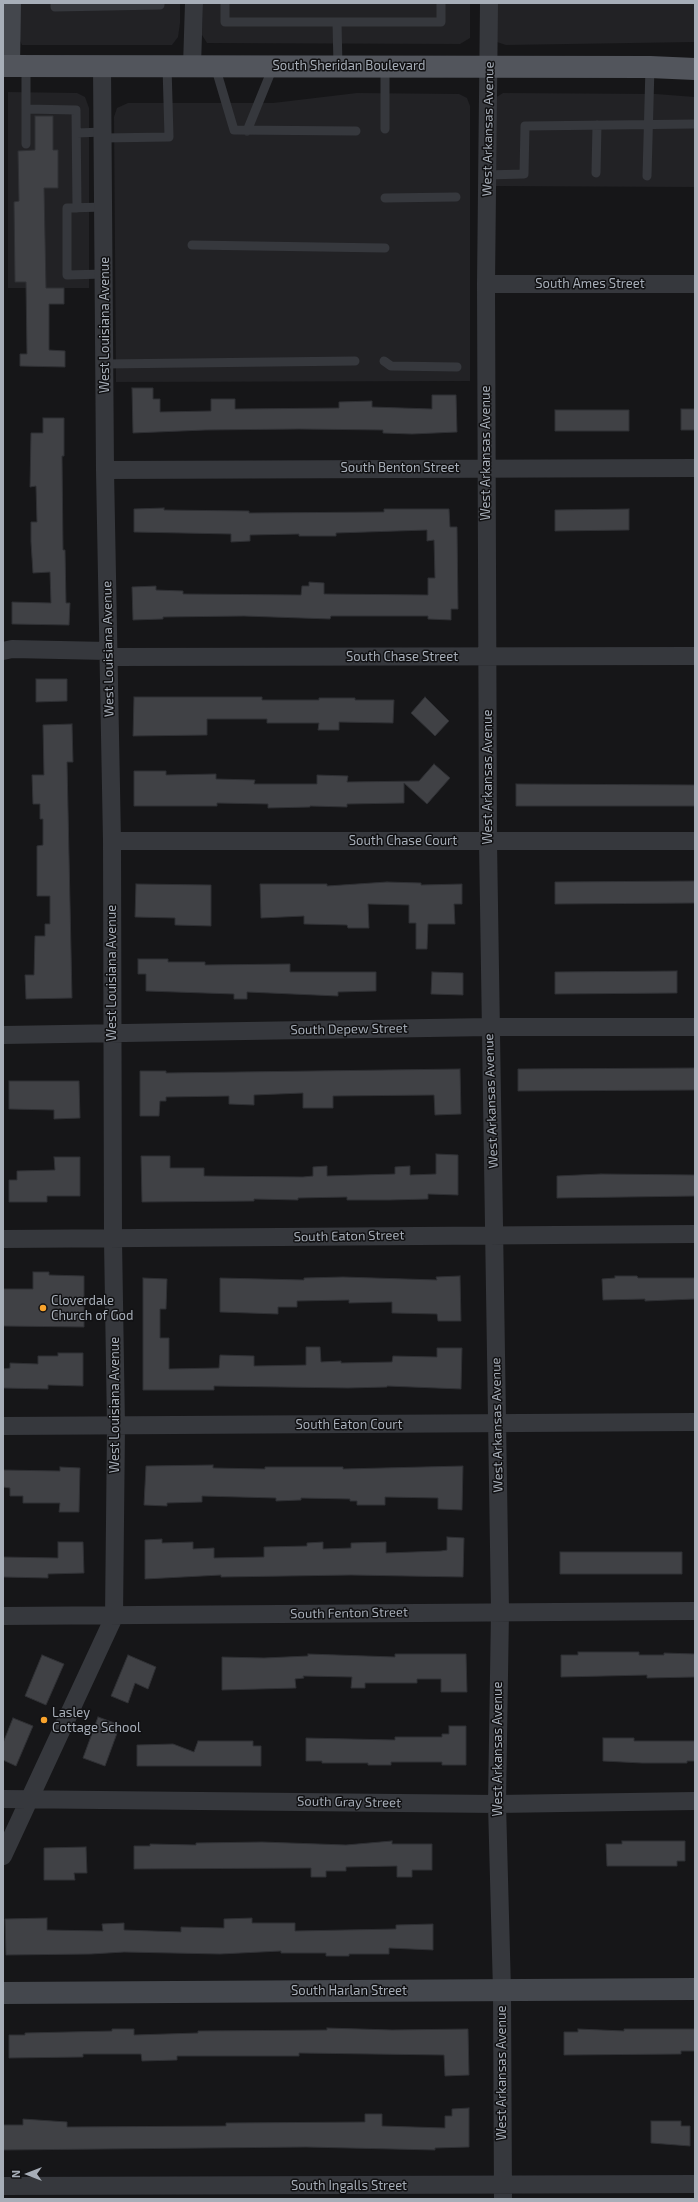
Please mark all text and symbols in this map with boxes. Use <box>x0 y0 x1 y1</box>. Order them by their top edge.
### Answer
street label: South Sheridan Boulevard <box>273 58 425 74</box>
street label: West Arkansas Avenue <box>479 61 497 197</box>
street label: West Louisiana Avenue <box>97 257 113 393</box>
street label: South Ames Street <box>535 276 645 292</box>
street label: West Arkansas Avenue <box>478 386 494 520</box>
street label: South Benton Street <box>340 460 460 476</box>
street label: West Louisiana Avenue <box>99 581 117 717</box>
street label: South Chase Street <box>346 649 458 665</box>
street label: West Arkansas Avenue <box>480 710 496 844</box>
street label: South Chase Court <box>349 833 457 849</box>
street label: West Louisiana Avenue <box>104 905 120 1041</box>
street label: South Depew Street <box>290 1020 408 1038</box>
street label: West Arkansas Avenue <box>481 1033 501 1169</box>
street label: South Eaton Street <box>293 1227 405 1245</box>
place label: Cloverdale Church of God <box>51 1293 133 1324</box>
marker: Cloverdale Church of God <box>38 1303 48 1313</box>
street label: West Louisiana Avenue <box>107 1337 123 1473</box>
street label: West Arkansas Avenue <box>488 1357 506 1493</box>
street label: South Eaton Court <box>295 1417 403 1433</box>
street label: South Fenton Street <box>290 1604 408 1622</box>
street label: West Arkansas Avenue <box>490 1682 506 1816</box>
place label: Lasley Cottage School <box>52 1705 141 1736</box>
marker: Lasley Cottage School <box>39 1715 49 1725</box>
street label: South Gray Street <box>297 1793 401 1811</box>
street label: South Harlan Street <box>291 1983 407 1999</box>
street label: West Arkansas Avenue <box>494 2006 510 2140</box>
north arrow <box>8 2154 48 2194</box>
text: N <box>9 2170 22 2178</box>
street label: South Ingalls Street <box>291 2178 407 2194</box>

